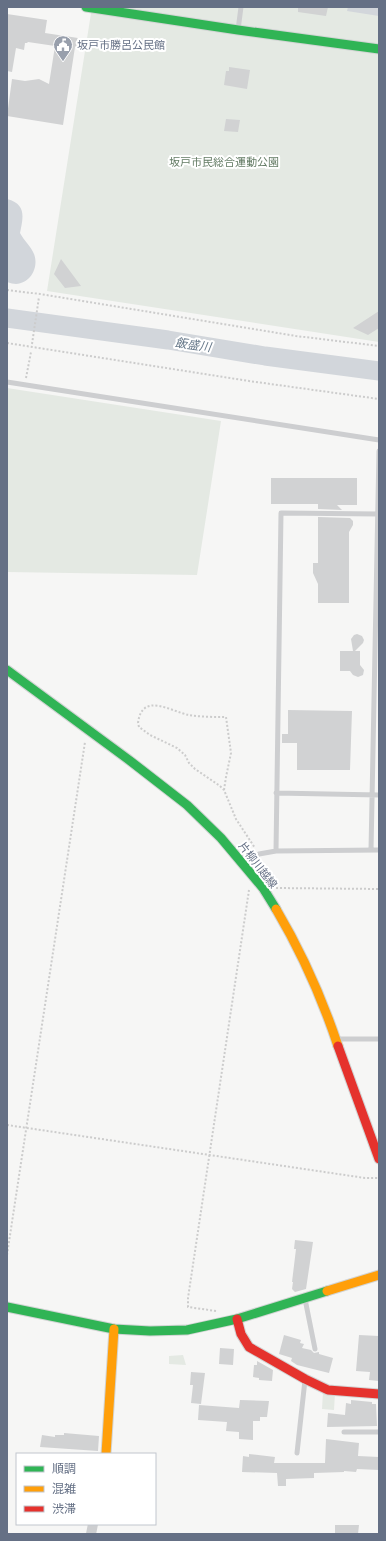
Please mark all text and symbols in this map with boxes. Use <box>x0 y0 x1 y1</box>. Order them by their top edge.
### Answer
public building icon: 坂戸市勝呂公民館 <box>52 34 74 62</box>
place label: 坂戸市勝呂公民館 <box>77 39 165 51</box>
park label: 坂戸市民総合運動公園 <box>169 156 279 168</box>
water label: 飯盛川 <box>174 336 214 355</box>
street label: 片柳川越線 <box>236 840 280 890</box>
legend <box>16 1453 156 1525</box>
text: 順調 <box>52 1462 76 1476</box>
text: 混雑 <box>52 1482 76 1496</box>
text: 渋滞 <box>52 1502 76 1516</box>

